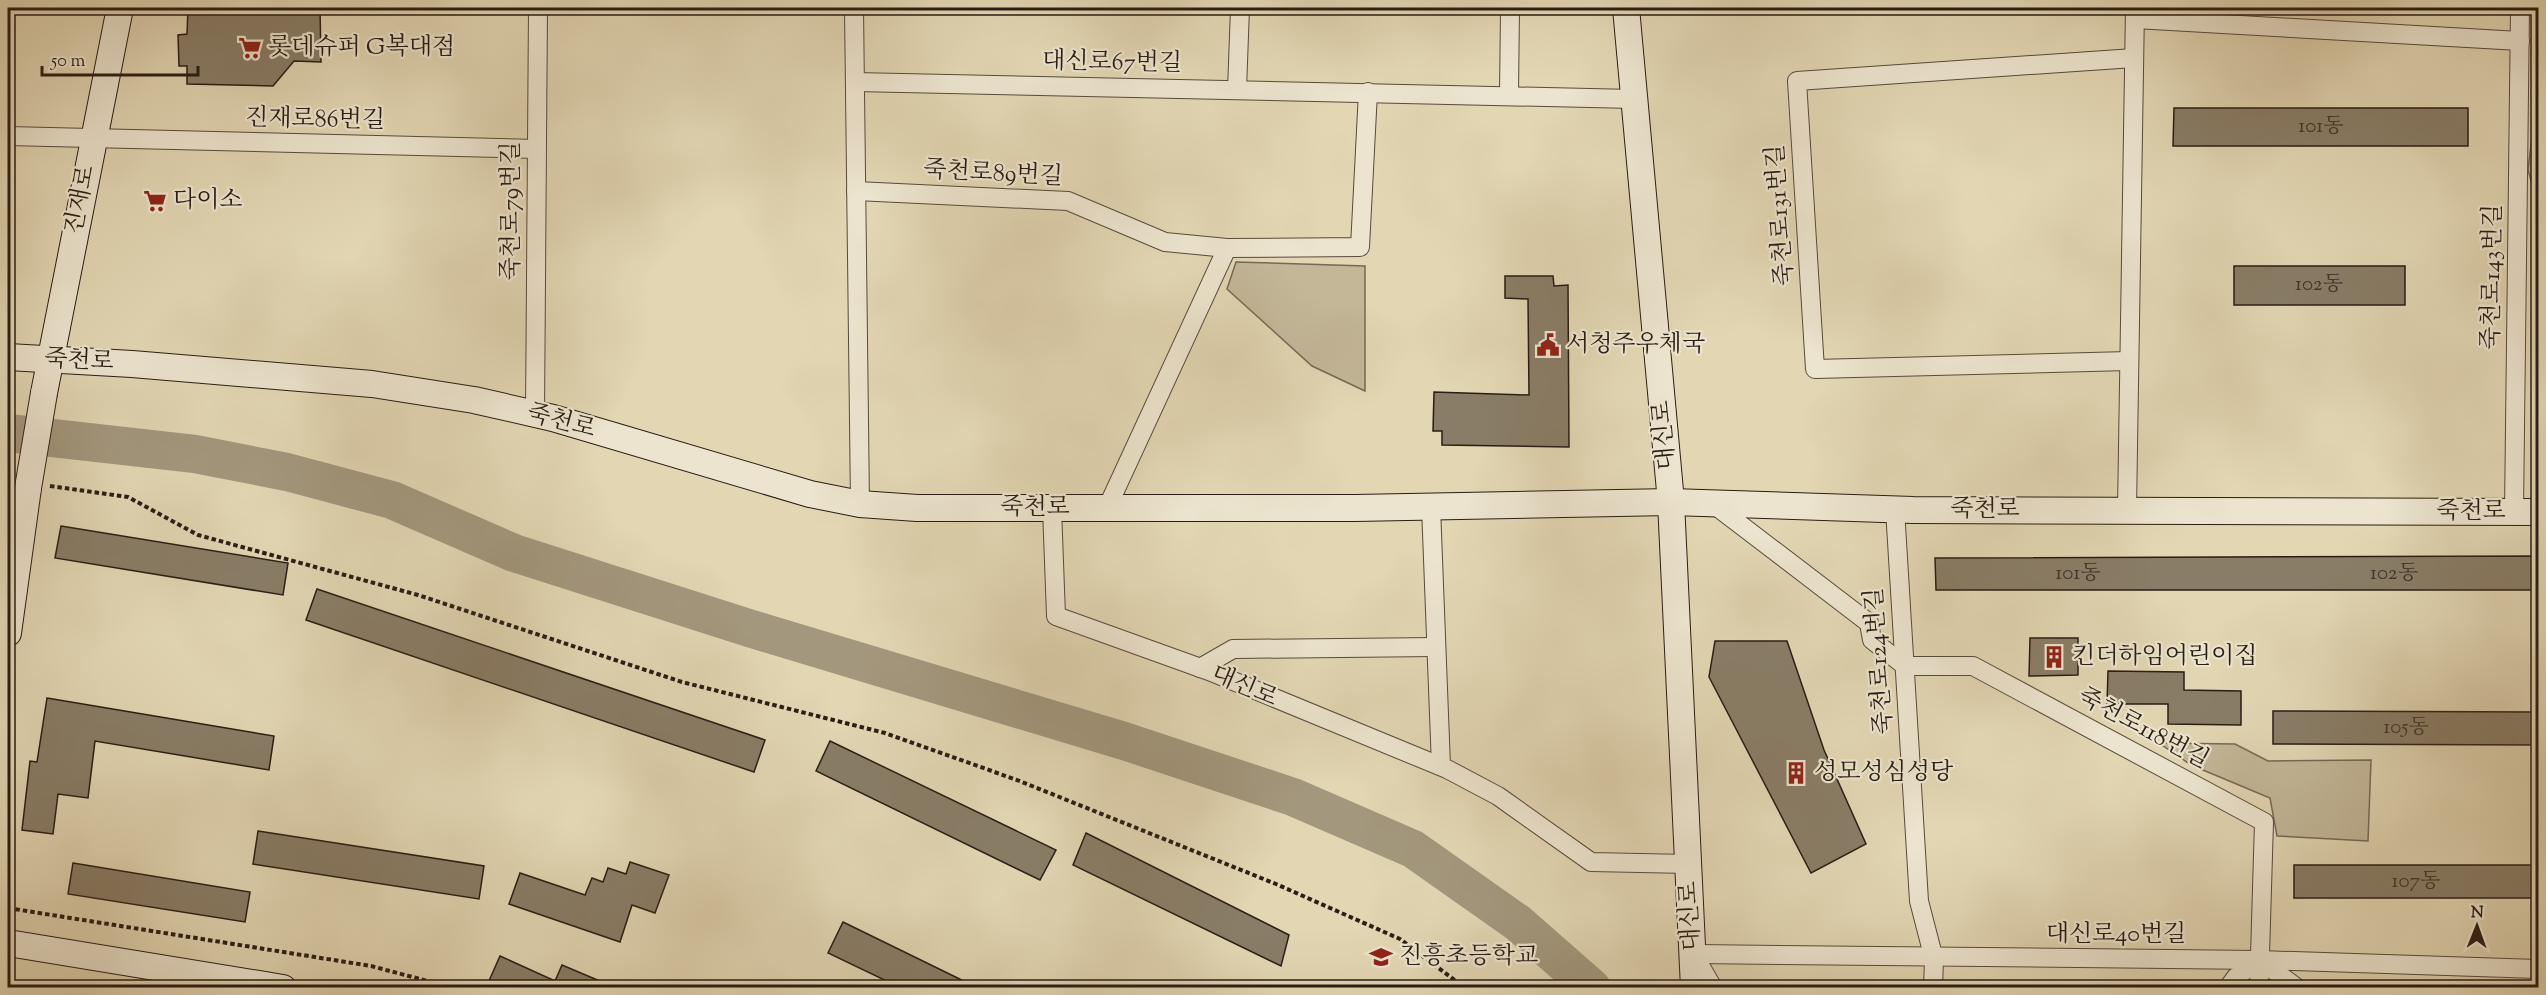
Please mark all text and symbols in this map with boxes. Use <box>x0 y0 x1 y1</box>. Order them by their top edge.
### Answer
place label: 롯데슈퍼 G복대점 <box>268 31 455 65</box>
supermarket icon: 롯데슈퍼 G복대점 <box>237 35 263 61</box>
scale bar <box>42 39 198 77</box>
street label: 대신로67번길 <box>1042 45 1182 81</box>
text: 50 m <box>50 49 86 75</box>
street label: 진재로86번길 <box>245 102 385 138</box>
house number: 101동 <box>2298 112 2344 142</box>
street label: 죽천로79번길 <box>495 141 529 281</box>
street label: 죽천로131번길 <box>1759 143 1803 287</box>
street label: 죽천로89번길 <box>922 153 1064 195</box>
street label: 진재로 <box>58 163 104 237</box>
place label: 다이소 <box>173 184 243 218</box>
supermarket icon: 다이소 <box>142 188 168 214</box>
street label: 죽천로143번길 <box>2475 204 2511 350</box>
house number: 102동 <box>2295 270 2343 300</box>
place label: 서청주우체국 <box>1566 328 1705 362</box>
public building icon: 서청주우체국 <box>1535 332 1561 358</box>
street label: 죽천로 <box>43 342 115 380</box>
street label: 죽천로 <box>523 397 599 447</box>
street label: 대신로 <box>1645 399 1685 471</box>
street label: 죽천로 <box>1000 491 1070 525</box>
street label: 죽천로 <box>1950 493 2020 527</box>
street label: 죽천로 <box>2436 495 2506 529</box>
house number: 101동 <box>2055 559 2101 589</box>
house number: 102동 <box>2370 559 2418 589</box>
street label: 죽천로124번길 <box>1858 586 1902 736</box>
place label: 킨더하임어린이집 <box>2072 640 2257 674</box>
building icon: 킨더하임어린이집 <box>2041 644 2067 670</box>
street label: 대신로 <box>1205 658 1283 716</box>
street label: 죽천로118번길 <box>2071 680 2215 778</box>
house number: 105동 <box>2383 713 2429 743</box>
place label: 성모성심성당 <box>1814 756 1954 790</box>
building icon: 성모성심성당 <box>1783 760 1809 786</box>
house number: 107동 <box>2392 867 2440 897</box>
street label: 대신로 <box>1672 880 1710 952</box>
north arrow <box>2447 896 2507 956</box>
text: N <box>2471 902 2484 925</box>
street label: 대신로40번길 <box>2046 918 2186 952</box>
place label: 진흥초등학교 <box>1399 940 1538 974</box>
school or university icon: 진흥초등학교 <box>1368 944 1394 970</box>

